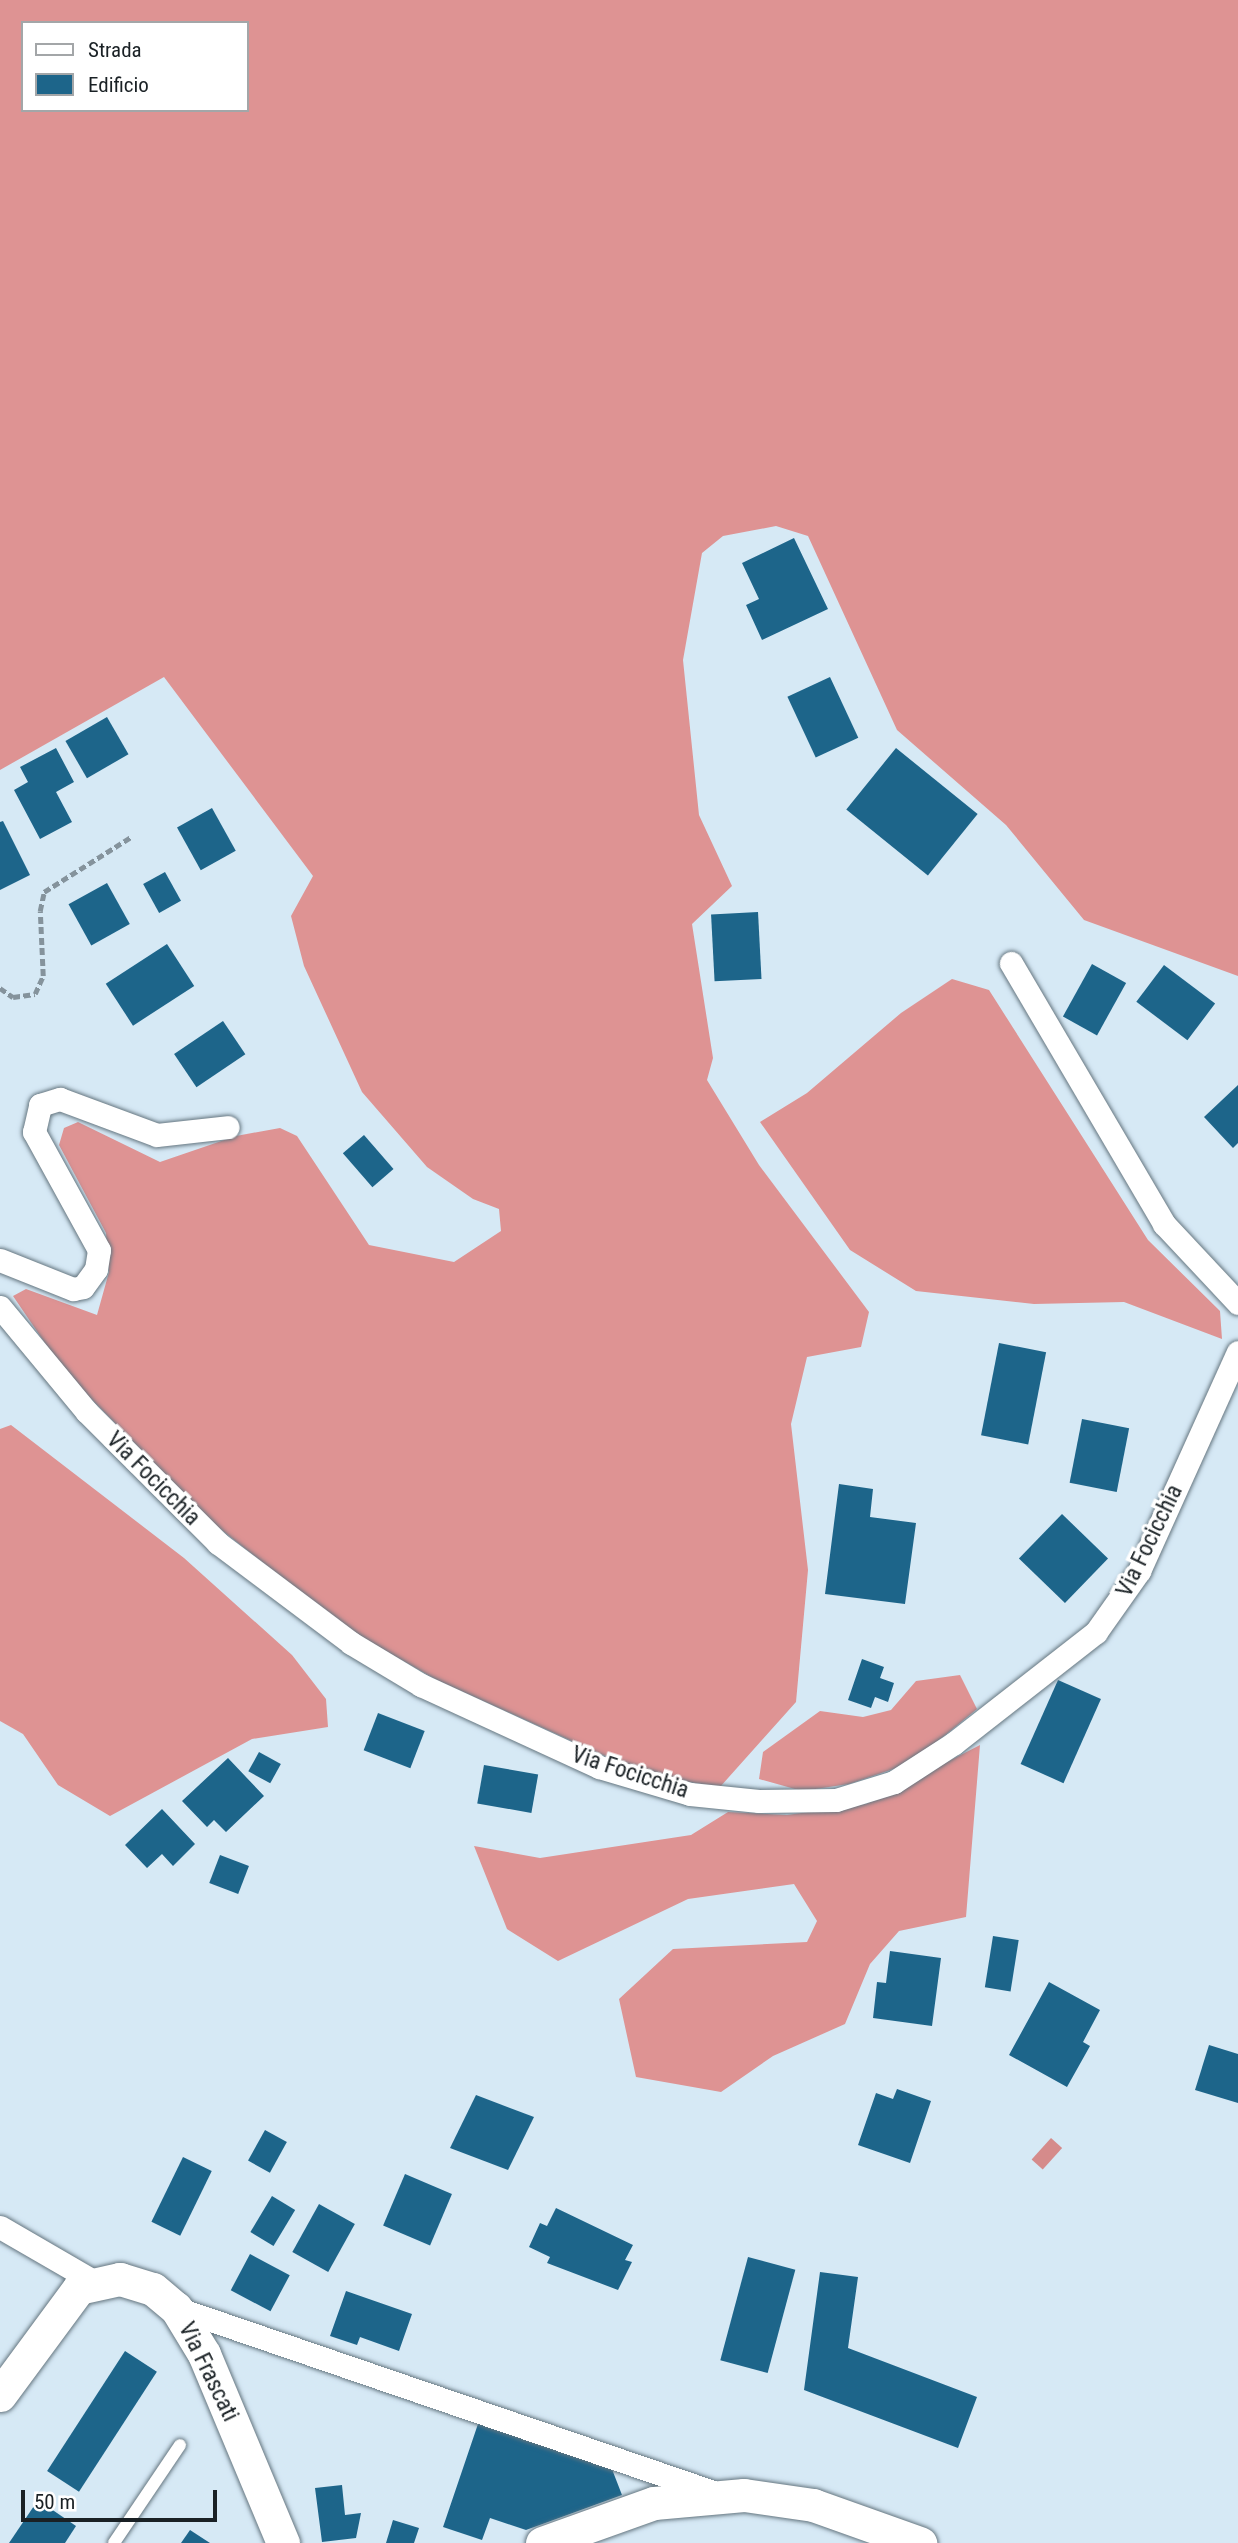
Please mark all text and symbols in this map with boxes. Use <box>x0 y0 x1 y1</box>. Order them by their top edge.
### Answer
legend <box>21 21 248 112</box>
text: Strada <box>88 38 142 62</box>
text: Edificio <box>88 73 149 97</box>
street label: Via Focicchia <box>100 1426 206 1532</box>
street label: Via Focicchia <box>1111 1480 1189 1602</box>
street label: Via Focicchia <box>568 1741 692 1805</box>
street label: Via Frascati <box>172 2318 244 2426</box>
scale bar <box>24 2476 220 2520</box>
text: 50 m <box>34 2490 75 2514</box>

